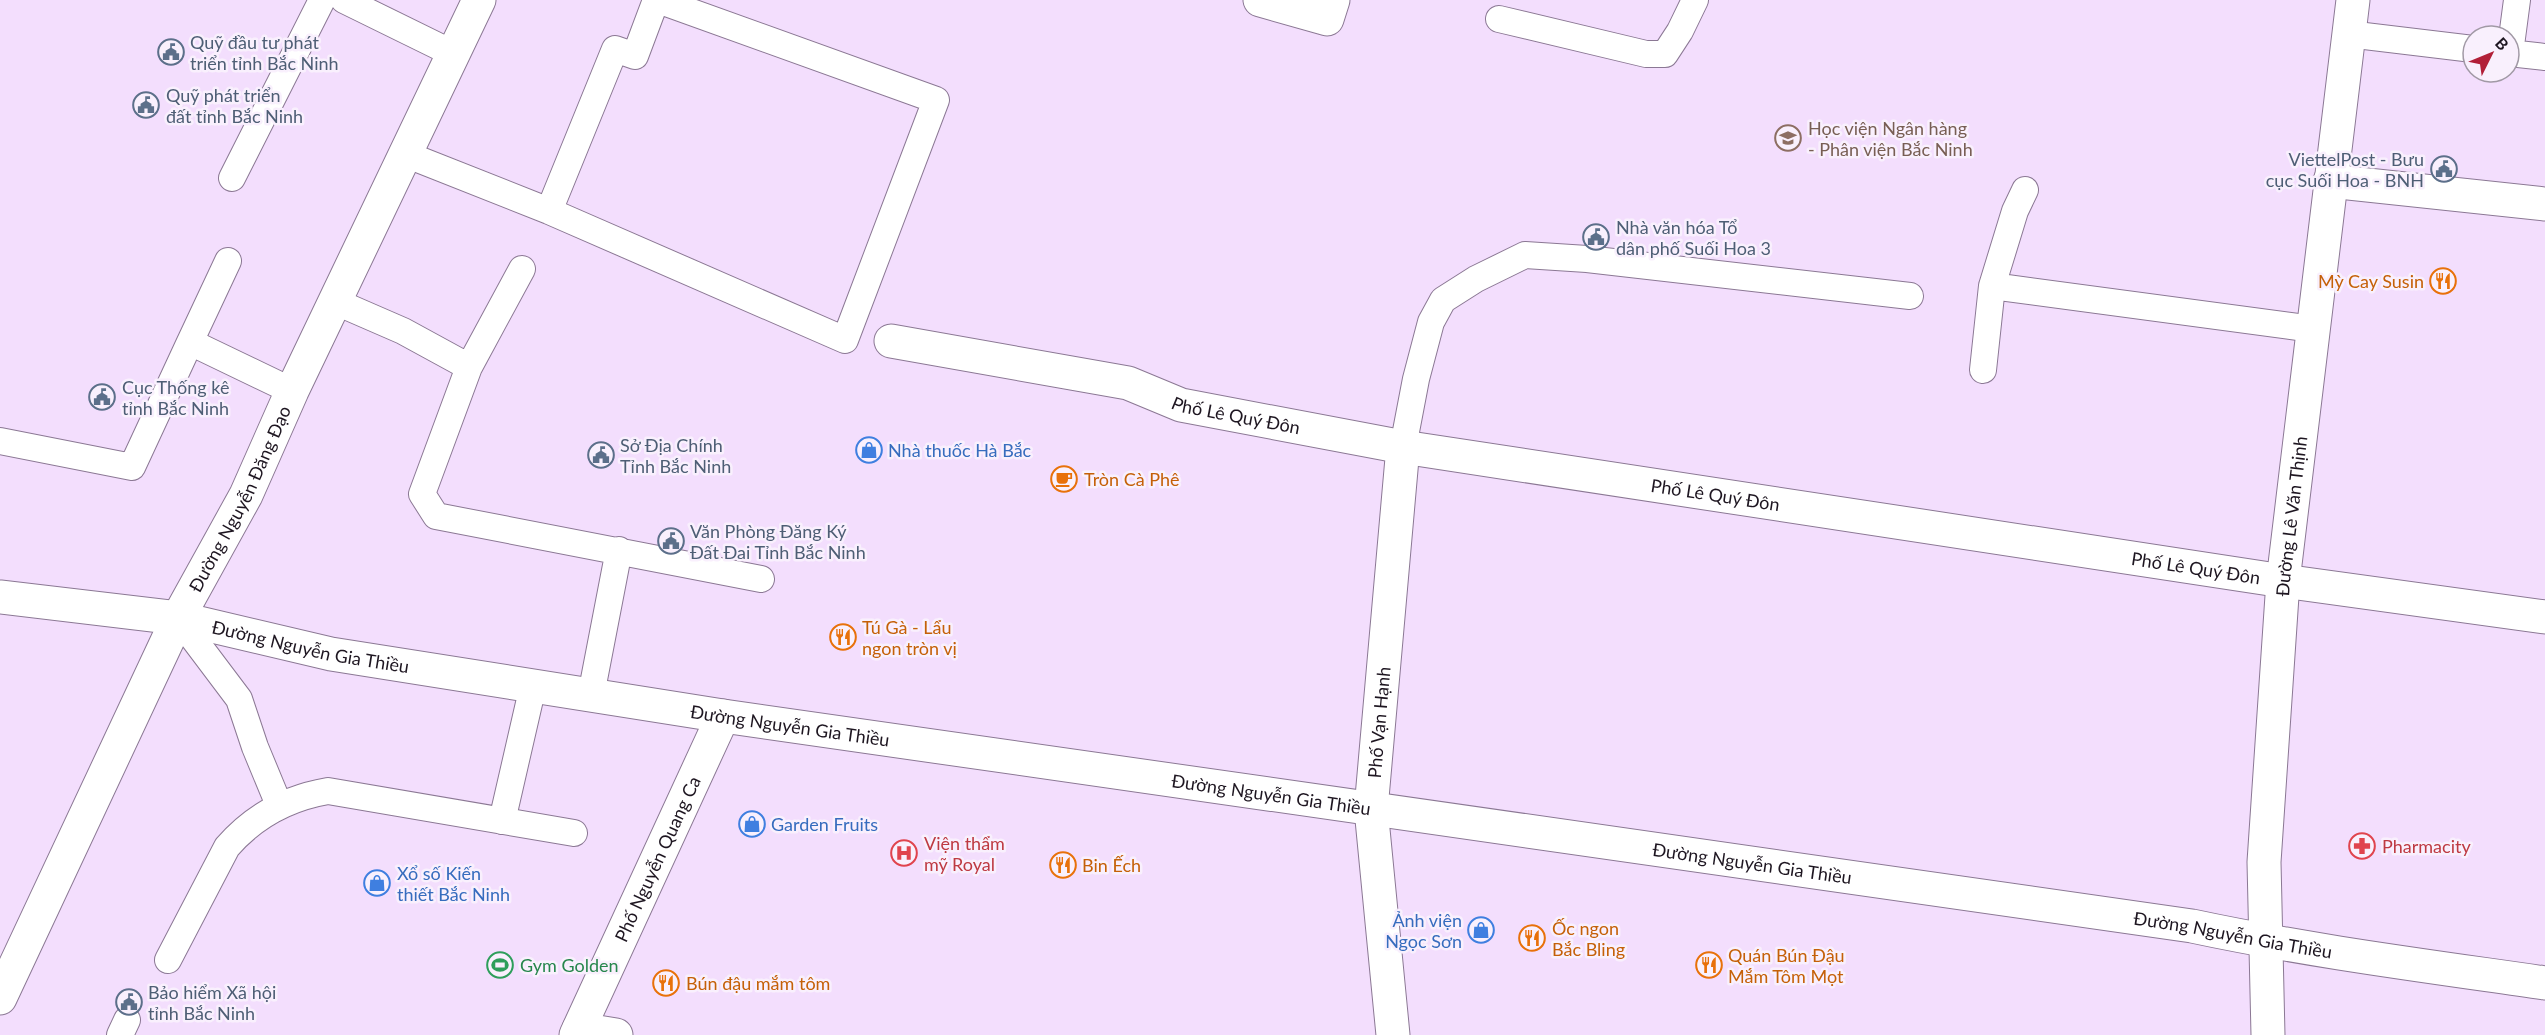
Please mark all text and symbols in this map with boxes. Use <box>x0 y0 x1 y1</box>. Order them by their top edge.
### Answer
north arrow <box>2461 24 2521 84</box>
place label: Quỹ đầu tư phát triển tỉnh Bắc Ninh <box>190 31 339 74</box>
text: B <box>2492 33 2513 54</box>
public building icon: Quỹ đầu tư phát triển tỉnh Bắc Ninh <box>156 37 186 67</box>
place label: Quỹ phát triển đất tỉnh Bắc Ninh <box>166 84 303 127</box>
public building icon: Quỹ phát triển đất tỉnh Bắc Ninh <box>131 90 161 120</box>
place label: Học viện Ngân hàng - Phân viện Bắc Ninh <box>1808 117 1973 160</box>
school or university icon: Học viện Ngân hàng - Phân viện Bắc Ninh <box>1773 123 1803 153</box>
place label: ViettelPost - Bưu cục Suối Hoa - BNH <box>2266 148 2424 191</box>
public building icon: ViettelPost - Bưu cục Suối Hoa - BNH <box>2429 154 2459 184</box>
place label: Nhà văn hóa Tổ dân phố Suối Hoa 3 <box>1616 216 1771 259</box>
public building icon: Nhà văn hóa Tổ dân phố Suối Hoa 3 <box>1581 222 1611 252</box>
restaurant icon: Mỳ Cay Susin <box>2428 266 2458 296</box>
place label: Mỳ Cay Susin <box>2318 270 2424 292</box>
place label: Cục Thống kê tỉnh Bắc Ninh <box>122 376 229 419</box>
public building icon: Cục Thống kê tỉnh Bắc Ninh <box>87 382 117 412</box>
street label: Phố Lê Quý Đôn <box>1168 391 1302 438</box>
street label: Đường Nguyễn Đăng Đạo <box>184 402 295 596</box>
place label: Sở Địa Chính Tỉnh Bắc Ninh <box>620 434 731 477</box>
shop icon: Nhà thuốc Hà Bắc <box>854 435 884 465</box>
street label: Đường Lê Văn Thịnh <box>2271 435 2311 597</box>
place label: Nhà thuốc Hà Bắc <box>888 439 1032 461</box>
public building icon: Sở Địa Chính Tỉnh Bắc Ninh <box>586 440 616 470</box>
cafe icon: Tròn Cà Phê <box>1049 464 1079 494</box>
place label: Tròn Cà Phê <box>1084 468 1180 490</box>
street label: Phố Lê Quý Đôn <box>1649 474 1781 515</box>
place label: Văn Phòng Đăng Ký Đất Đai Tỉnh Bắc Ninh <box>690 520 866 563</box>
public building icon: Văn Phòng Đăng Ký Đất Đai Tỉnh Bắc Ninh <box>656 526 686 556</box>
street label: Phố Lê Quý Đôn <box>2130 547 2262 588</box>
street label: Đường Nguyễn Gia Thiều <box>210 615 411 677</box>
place label: Tú Gà - Lẩu ngon tròn vị <box>862 616 957 659</box>
restaurant icon: Tú Gà - Lẩu ngon tròn vị <box>828 622 858 652</box>
street label: Phố Vạn Hạnh <box>1363 666 1395 779</box>
street label: Đường Nguyễn Gia Thiều <box>689 700 891 751</box>
street label: Đường Nguyễn Gia Thiều <box>1170 769 1372 819</box>
street label: Phố Nguyễn Quang Ca <box>610 772 705 945</box>
shop icon: Garden Fruits <box>737 809 767 839</box>
place label: Garden Fruits <box>771 813 878 835</box>
pharmacy icon: Pharmacity <box>2347 831 2377 861</box>
place label: Viện thẩm mỹ Royal <box>924 832 1005 875</box>
place label: Pharmacity <box>2382 835 2471 857</box>
hospital icon: Viện thẩm mỹ Royal <box>889 838 919 868</box>
street label: Đường Nguyễn Gia Thiều <box>1651 838 1853 888</box>
restaurant icon: Bin Ếch <box>1048 850 1078 880</box>
place label: Bin Ếch <box>1082 854 1141 876</box>
place label: Xổ số Kiến thiết Bắc Ninh <box>397 862 510 905</box>
shop icon: Xổ số Kiến thiết Bắc Ninh <box>362 868 392 898</box>
street label: Đường Nguyễn Gia Thiều <box>2132 907 2334 963</box>
place label: Ảnh viện Ngọc Sơn <box>1385 909 1462 952</box>
shop icon: Ảnh viện Ngọc Sơn <box>1466 915 1496 945</box>
place label: Ốc ngon Bắc Bling <box>1552 917 1625 960</box>
restaurant icon: Ốc ngon Bắc Bling <box>1517 923 1547 953</box>
place label: Quán Bún Đậu Mắm Tôm Mọt <box>1728 944 1845 987</box>
sports icon: Gym Golden <box>485 950 515 980</box>
restaurant icon: Quán Bún Đậu Mắm Tôm Mọt <box>1694 950 1724 980</box>
place label: Gym Golden <box>520 954 619 976</box>
restaurant icon: Bún đậu mắm tôm <box>651 968 681 998</box>
place label: Bún đậu mắm tôm <box>686 972 830 994</box>
place label: Bảo hiểm Xã hội tỉnh Bắc Ninh <box>148 981 276 1024</box>
public building icon: Bảo hiểm Xã hội tỉnh Bắc Ninh <box>114 987 144 1017</box>

